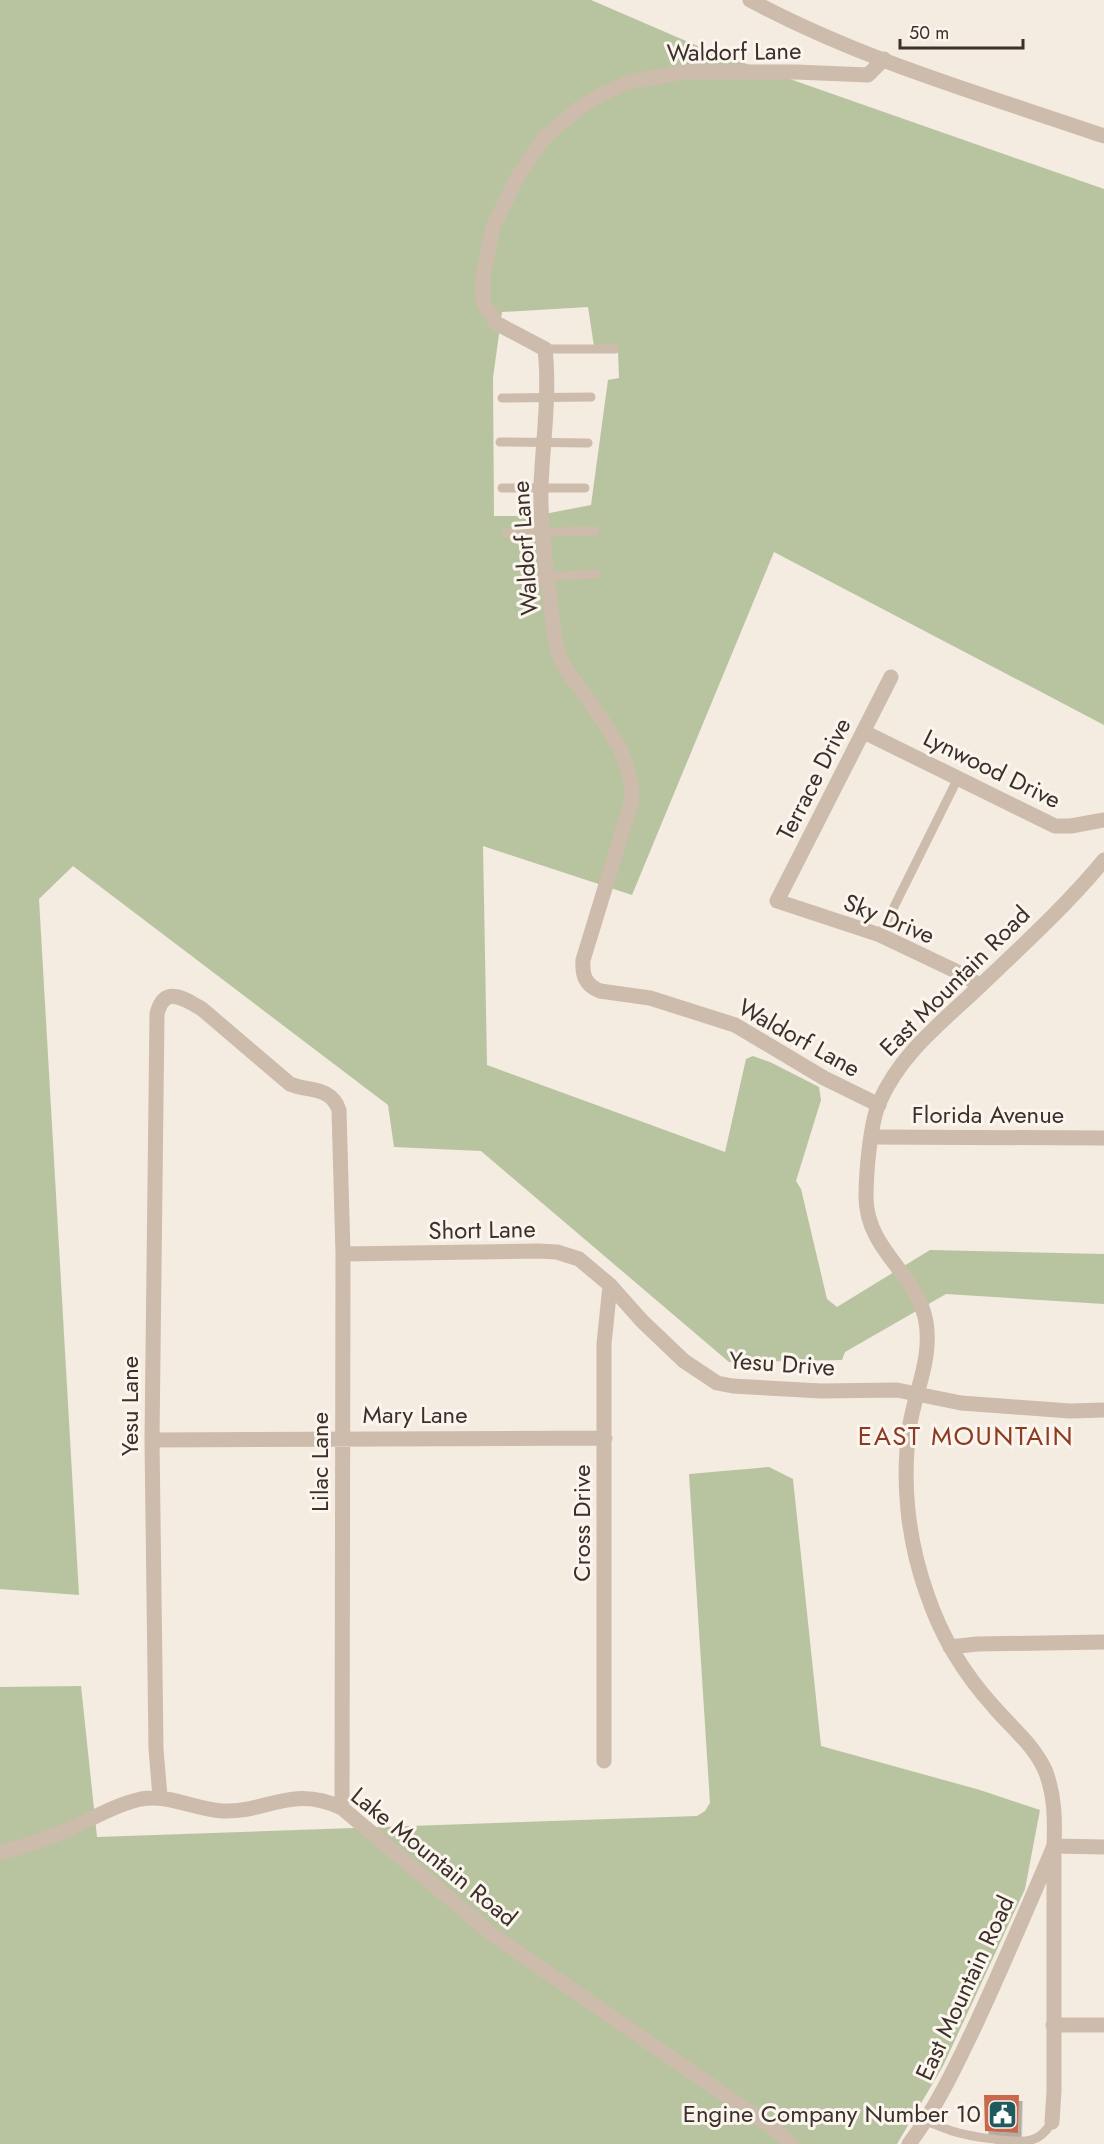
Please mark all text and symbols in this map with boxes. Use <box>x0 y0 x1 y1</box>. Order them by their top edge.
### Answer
scale bar <box>900 12 1023 50</box>
text: 50 m <box>909 20 949 46</box>
street label: Waldorf Lane <box>666 33 802 70</box>
street label: Waldorf Lane <box>502 480 547 616</box>
street label: Terrace Drive <box>768 711 859 846</box>
street label: Lynwood Drive <box>918 720 1067 817</box>
street label: Sky Drive <box>839 884 940 953</box>
street label: East Mountain Road <box>871 897 1038 1064</box>
street label: Waldorf Lane <box>732 990 867 1086</box>
street label: Florida Avenue <box>912 1097 1064 1132</box>
street label: Short Lane <box>428 1211 536 1248</box>
street label: Yesu Drive <box>728 1342 836 1385</box>
street label: Yesu Lane <box>112 1356 147 1456</box>
street label: Mary Lane <box>363 1397 468 1432</box>
street label: Lilac Lane <box>302 1412 337 1512</box>
district label: EAST MOUNTAIN <box>858 1417 1074 1455</box>
street label: Cross Drive <box>564 1464 599 1582</box>
street label: Lake Mountain Road <box>344 1779 525 1935</box>
street label: East Mountain Road <box>906 1890 1023 2086</box>
place label: Engine Company Number 10 <box>683 2096 981 2131</box>
public building icon: Engine Company Number 10 <box>986 2098 1018 2130</box>

